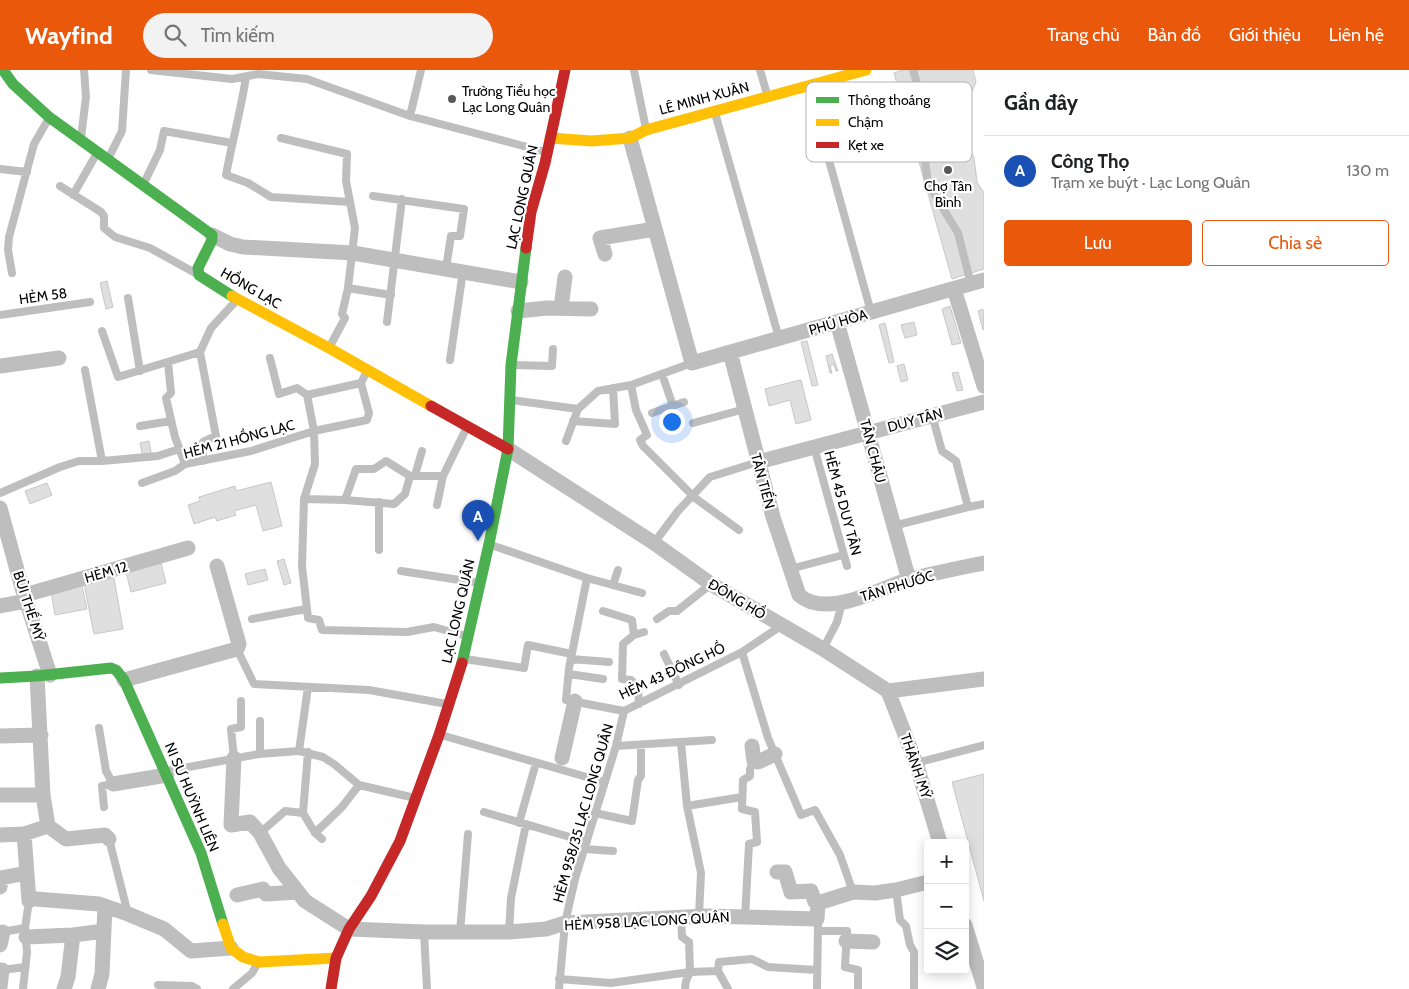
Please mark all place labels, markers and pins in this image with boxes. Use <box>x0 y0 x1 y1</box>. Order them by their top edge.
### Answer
place label: Trường Tiểu học Lạc Long Quân <box>462 82 555 116</box>
marker: Trường Tiểu học Lạc Long Quân <box>446 93 458 105</box>
marker: Chợ Tân Bình <box>942 164 954 176</box>
place label: Chợ Tân Bình <box>924 177 972 211</box>
pin: A <box>462 500 494 541</box>

